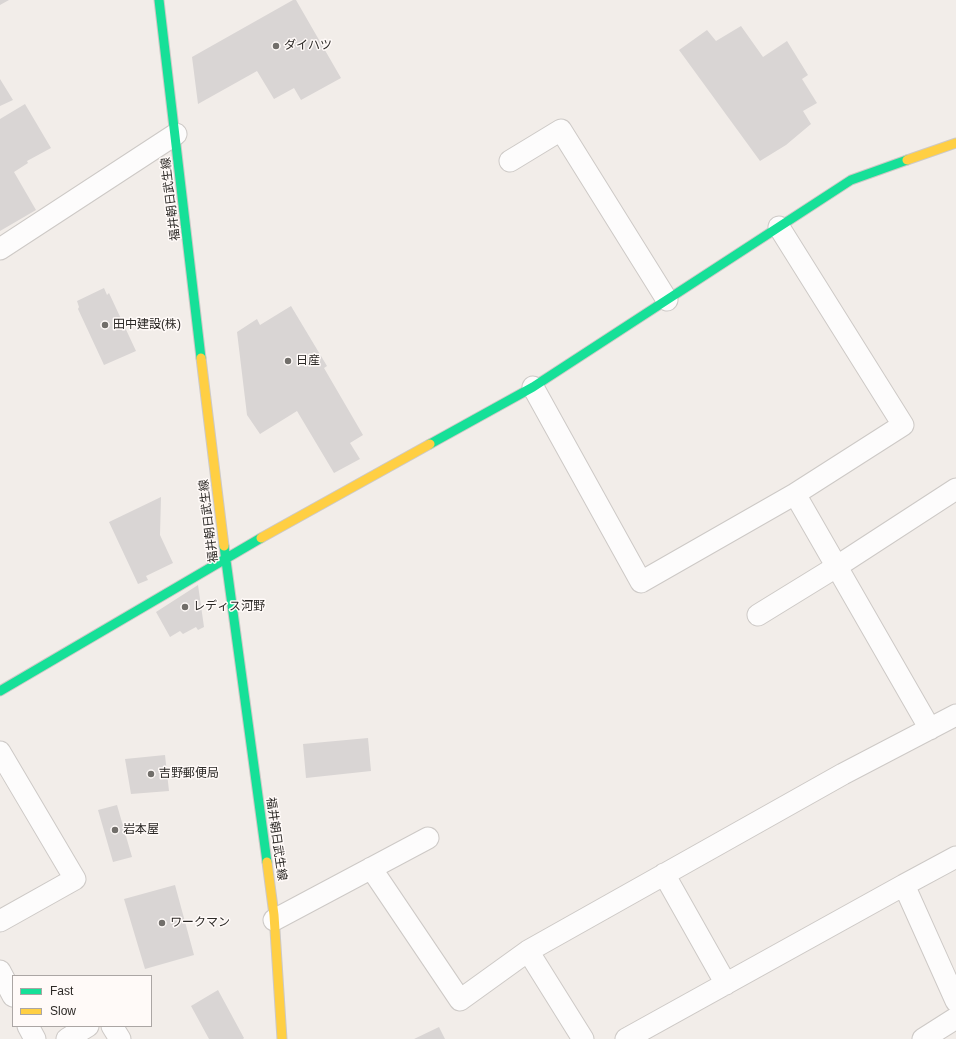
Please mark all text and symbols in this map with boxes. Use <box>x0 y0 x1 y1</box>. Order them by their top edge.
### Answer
place label: ダイハツ <box>284 39 332 53</box>
marker: ダイハツ <box>271 41 281 51</box>
street label: 福井朝日武生線 <box>159 156 183 242</box>
place label: 田中建設(株) <box>113 318 181 332</box>
marker: 田中建設(株) <box>100 320 110 330</box>
place label: 日産 <box>296 354 320 368</box>
marker: 日産 <box>283 356 293 366</box>
street label: 福井朝日武生線 <box>197 478 221 564</box>
place label: レディス河野 <box>193 600 265 614</box>
marker: レディス河野 <box>180 602 190 612</box>
place label: 吉野郵便局 <box>159 767 219 781</box>
marker: 吉野郵便局 <box>146 769 156 779</box>
street label: 福井朝日武生線 <box>263 796 289 882</box>
place label: 岩本屋 <box>123 823 159 837</box>
marker: 岩本屋 <box>110 825 120 835</box>
place label: ワークマン <box>170 916 230 930</box>
marker: ワークマン <box>157 918 167 928</box>
legend <box>12 975 152 1027</box>
text: Fast <box>50 984 73 998</box>
text: Slow <box>50 1004 76 1018</box>

